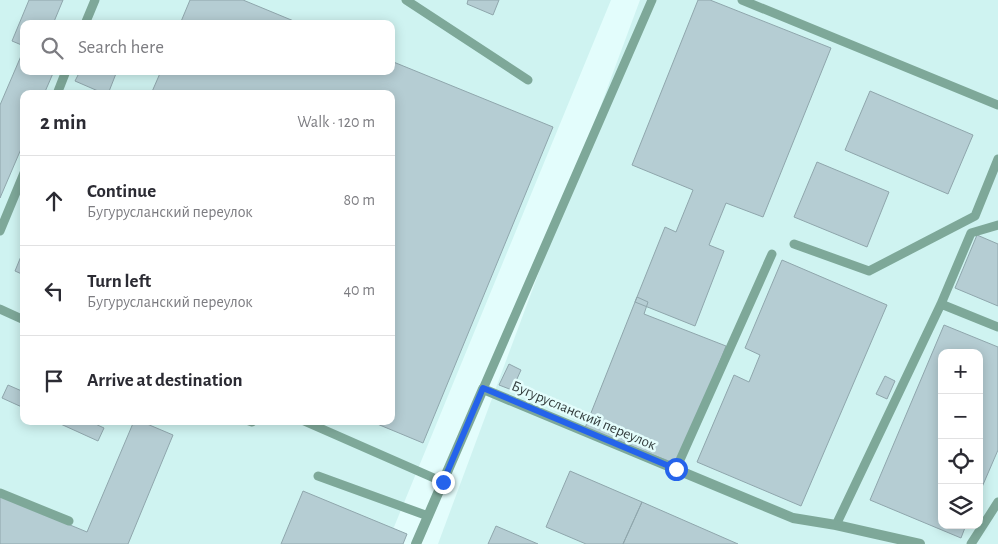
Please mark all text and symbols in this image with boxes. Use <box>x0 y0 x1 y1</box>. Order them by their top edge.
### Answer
search box <box>20 20 395 75</box>
icon: search <box>38 34 66 62</box>
text: Search here <box>78 38 164 57</box>
text: 2 min <box>40 112 87 133</box>
text: Walk · 120 m <box>297 114 375 130</box>
text: Continue <box>87 182 156 201</box>
icon: ahead <box>40 187 68 215</box>
text: 80 m <box>344 192 375 208</box>
text: Бугурусланский переулок <box>87 204 253 220</box>
text: Turn left <box>87 272 151 291</box>
icon: left <box>40 277 68 305</box>
text: 40 m <box>343 282 375 298</box>
text: Бугурусланский переулок <box>87 294 253 310</box>
map controls <box>938 349 983 529</box>
button: + <box>938 349 983 394</box>
icon: arrive <box>40 367 68 395</box>
text: Arrive at destination <box>87 371 243 390</box>
street label: Бугурусланский переулок <box>509 378 658 453</box>
button: − <box>938 394 983 439</box>
button: locate <box>938 439 983 484</box>
route start <box>665 458 688 481</box>
route end <box>432 471 455 494</box>
button: layers <box>938 484 983 529</box>

